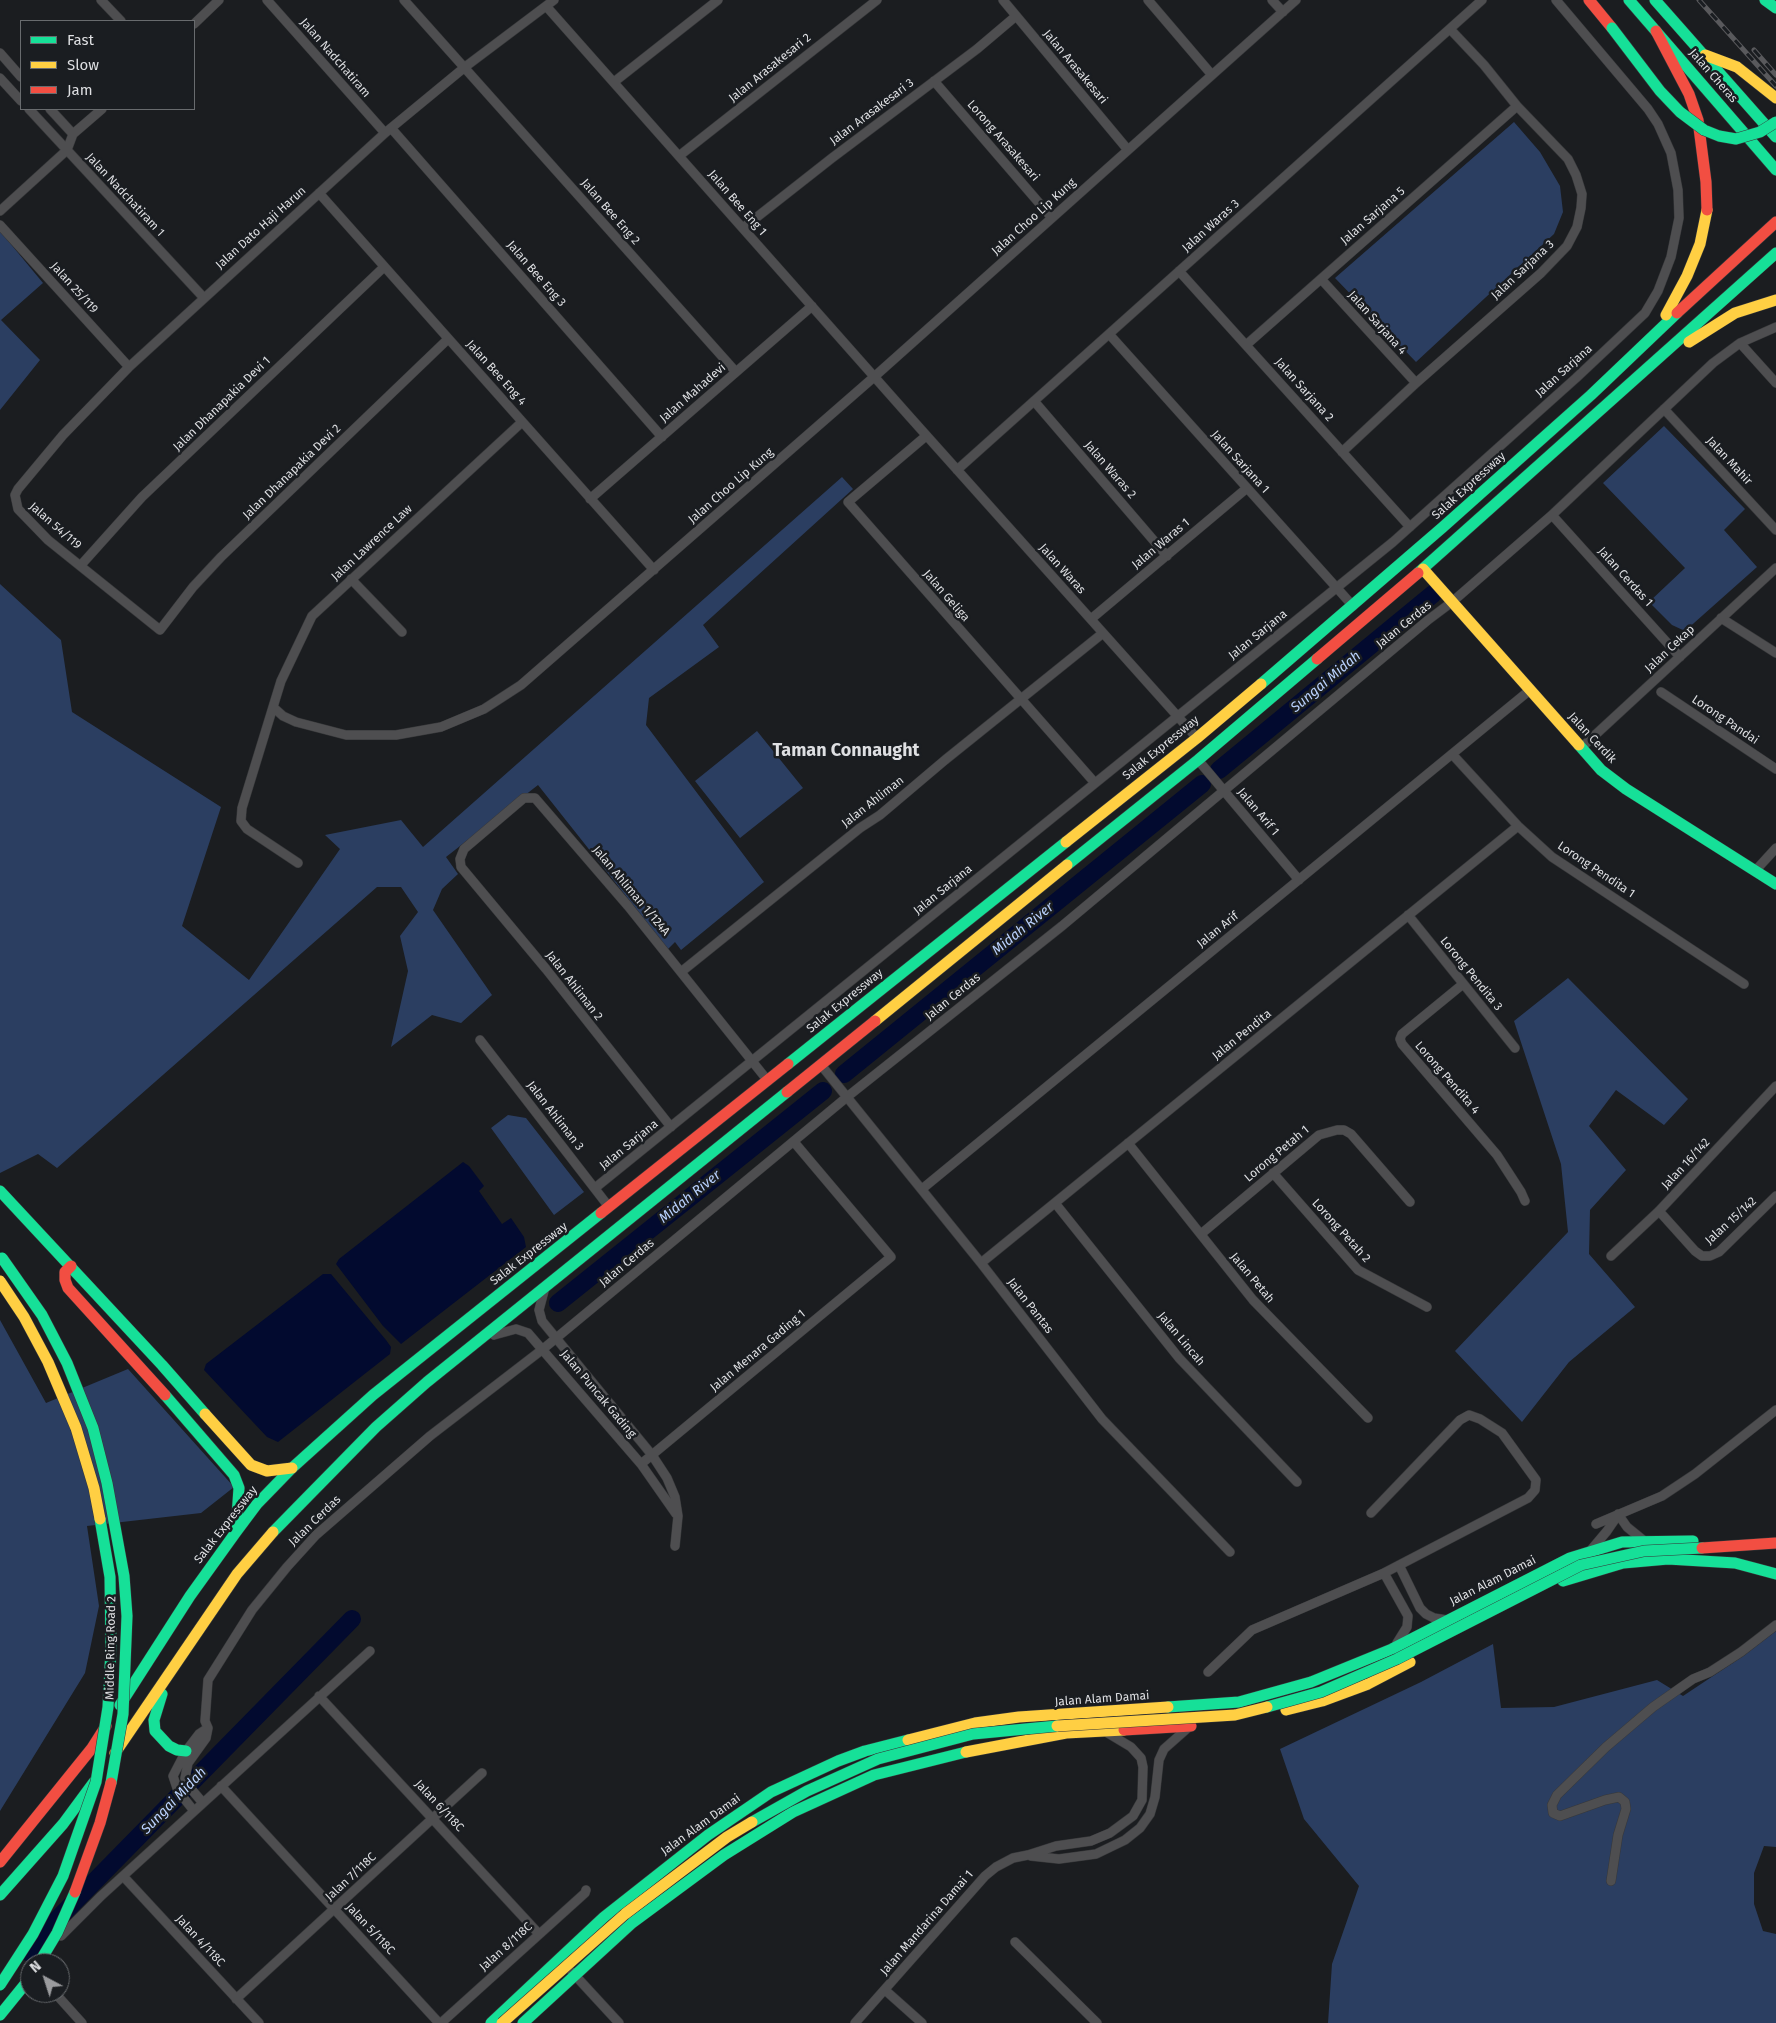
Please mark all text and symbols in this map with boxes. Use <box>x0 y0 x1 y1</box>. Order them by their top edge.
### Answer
street label: Jalan Nadchatiram <box>297 15 373 101</box>
legend <box>20 20 195 110</box>
street label: Jalan Arasakesari <box>1040 27 1110 107</box>
street label: Jalan Arasakesari 2 <box>726 30 814 106</box>
text: Fast <box>67 31 94 49</box>
street label: Jalan Cheras <box>1686 46 1740 106</box>
text: Slow <box>67 56 99 74</box>
street label: Jalan Arasakesari 3 <box>827 76 917 148</box>
text: Jam <box>67 81 93 99</box>
street label: Lorong Arasakesari <box>964 98 1042 184</box>
street label: Jalan Nadchatiram 1 <box>83 150 167 240</box>
street label: Jalan Bee Eng 1 <box>705 167 769 239</box>
street label: Jalan Bee Eng 2 <box>577 176 643 248</box>
street label: Jalan Choo Lip Kung <box>989 176 1079 258</box>
street label: Jalan Dato Haji Harun <box>213 184 309 272</box>
street label: Jalan Sarjana 5 <box>1338 184 1408 248</box>
street label: Jalan Waras 3 <box>1180 197 1242 255</box>
street label: Jalan Sarjana 3 <box>1489 237 1557 303</box>
street label: Jalan Bee Eng 3 <box>503 238 569 310</box>
street label: Jalan 25/119 <box>47 259 101 317</box>
street label: Jalan Sarjana 4 <box>1345 288 1409 358</box>
street label: Jalan Bee Eng 4 <box>463 337 529 409</box>
street label: Jalan Sarjana <box>1533 342 1595 400</box>
street label: Jalan Dhanapakia Devi 1 <box>170 354 274 454</box>
street label: Jalan Sarjana 2 <box>1272 355 1336 425</box>
street label: Jalan Mahadevi <box>657 360 729 426</box>
street label: Jalan Dhanapakia Devi 2 <box>240 421 344 523</box>
street label: Jalan Sarjana 1 <box>1208 428 1272 496</box>
street label: Jalan Mahir <box>1703 434 1755 488</box>
street label: Jalan Waras 2 <box>1081 438 1139 502</box>
street label: Jalan Choo Lip Kung <box>686 445 776 527</box>
street label: Salak Expressway <box>1429 449 1509 523</box>
street label: Jalan 54/119 <box>26 499 84 553</box>
street label: Jalan Lawrence Law <box>329 502 415 584</box>
street label: Jalan Waras 1 <box>1129 516 1193 572</box>
street label: Jalan Waras <box>1036 541 1088 597</box>
street label: Jalan Cerdas 1 <box>1595 544 1655 610</box>
street label: Jalan Geliga <box>920 567 972 625</box>
street label: Jalan Cerdas <box>1374 598 1434 652</box>
street label: Jalan Sarjana <box>1226 607 1290 663</box>
street label: Jalan Cekap <box>1642 622 1698 676</box>
water label: Sungai Midah <box>1288 648 1364 716</box>
street label: Lorong Pandai <box>1689 692 1761 748</box>
street label: Jalan Cerdik <box>1565 710 1619 766</box>
street label: Salak Expressway <box>1120 713 1202 783</box>
district label: Taman Connaught <box>772 740 920 762</box>
street label: Jalan Ahliman <box>839 773 907 831</box>
street label: Jalan Arif 1 <box>1234 785 1282 839</box>
street label: Lorong Pendita 1 <box>1555 839 1637 901</box>
street label: Jalan Ahliman 1/124A <box>589 843 673 939</box>
street label: Jalan Sarjana <box>911 862 975 918</box>
water label: Midah River <box>989 899 1057 959</box>
street label: Jalan Arif <box>1194 909 1242 951</box>
street label: Lorong Pendita 3 <box>1437 934 1505 1014</box>
street label: Jalan Ahliman 2 <box>542 948 606 1024</box>
street label: Salak Expressway <box>804 966 886 1036</box>
street label: Jalan Cerdas <box>923 970 983 1024</box>
street label: Jalan Pendita <box>1210 1007 1274 1063</box>
street label: Lorong Pendita 4 <box>1412 1039 1482 1117</box>
street label: Jalan Ahliman 3 <box>523 1078 587 1154</box>
street label: Jalan Sarjana <box>597 1117 661 1173</box>
street label: Lorong Petah 1 <box>1242 1123 1312 1185</box>
street label: Jalan 16/142 <box>1659 1136 1713 1192</box>
water label: Midah River <box>656 1167 724 1227</box>
street label: Jalan 15/142 <box>1702 1194 1760 1248</box>
street label: Lorong Petah 2 <box>1309 1196 1373 1266</box>
street label: Salak Expressway <box>487 1219 571 1289</box>
street label: Jalan Cerdas <box>597 1236 657 1290</box>
street label: Jalan Petah <box>1227 1250 1277 1306</box>
street label: Jalan Pantas <box>1004 1275 1056 1337</box>
street label: Jalan Menara Gading 1 <box>707 1307 809 1395</box>
street label: Jalan Lincah <box>1154 1309 1208 1369</box>
street label: Jalan Puncak Gading <box>557 1347 639 1441</box>
street label: Salak Expressway <box>191 1483 261 1567</box>
street label: Jalan Cerdas <box>286 1493 344 1549</box>
street label: Jalan Alam Damai <box>1447 1553 1539 1609</box>
street label: Middle Ring Road 2 <box>103 1596 119 1700</box>
street label: Jalan Alam Damai <box>1054 1689 1150 1709</box>
water label: Sungai Midah <box>138 1764 210 1838</box>
street label: Jalan 6/118C <box>411 1777 467 1835</box>
street label: Jalan Alam Damai <box>658 1791 744 1859</box>
street label: Jalan 7/118C <box>323 1850 379 1904</box>
street label: Jalan Mandarina Damai 1 <box>878 1868 976 1978</box>
street label: Jalan 5/118C <box>343 1900 397 1958</box>
street label: Jalan 4/118C <box>172 1912 228 1970</box>
street label: Jalan 8/118C <box>477 1920 535 1974</box>
north arrow <box>20 1953 70 2003</box>
text: N <box>27 1957 45 1976</box>

